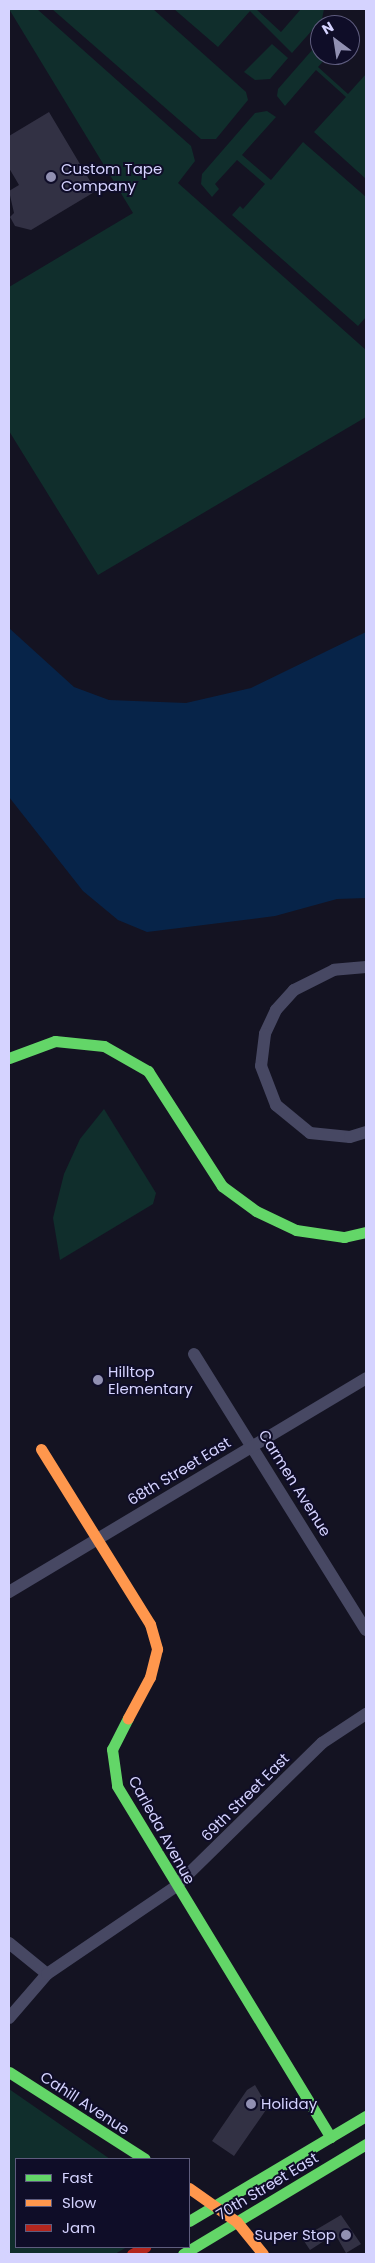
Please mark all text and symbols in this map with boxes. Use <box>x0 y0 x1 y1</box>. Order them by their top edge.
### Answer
north arrow <box>310 15 360 65</box>
text: N <box>318 17 337 39</box>
place label: Custom Tape Company <box>61 159 162 194</box>
marker: Custom Tape Company <box>45 171 57 183</box>
place label: Hilltop Elementary <box>108 1362 193 1397</box>
marker: Hilltop Elementary <box>92 1374 104 1386</box>
street label: Carmen Avenue <box>255 1427 335 1539</box>
street label: 68th Street East <box>124 1433 234 1509</box>
street label: 69th Street East <box>197 1749 293 1845</box>
street label: Carleda Avenue <box>125 1773 199 1887</box>
street label: Cahill Avenue <box>37 2067 133 2139</box>
place label: Holiday <box>261 2095 317 2113</box>
marker: Holiday <box>245 2098 257 2110</box>
street label: 70th Street East <box>213 2148 321 2224</box>
legend <box>15 2158 190 2248</box>
text: Fast <box>62 2167 93 2188</box>
text: Slow <box>62 2192 96 2213</box>
text: Jam <box>62 2217 96 2238</box>
place label: Super Stop <box>255 2226 336 2244</box>
marker: Super Stop <box>340 2229 352 2241</box>

